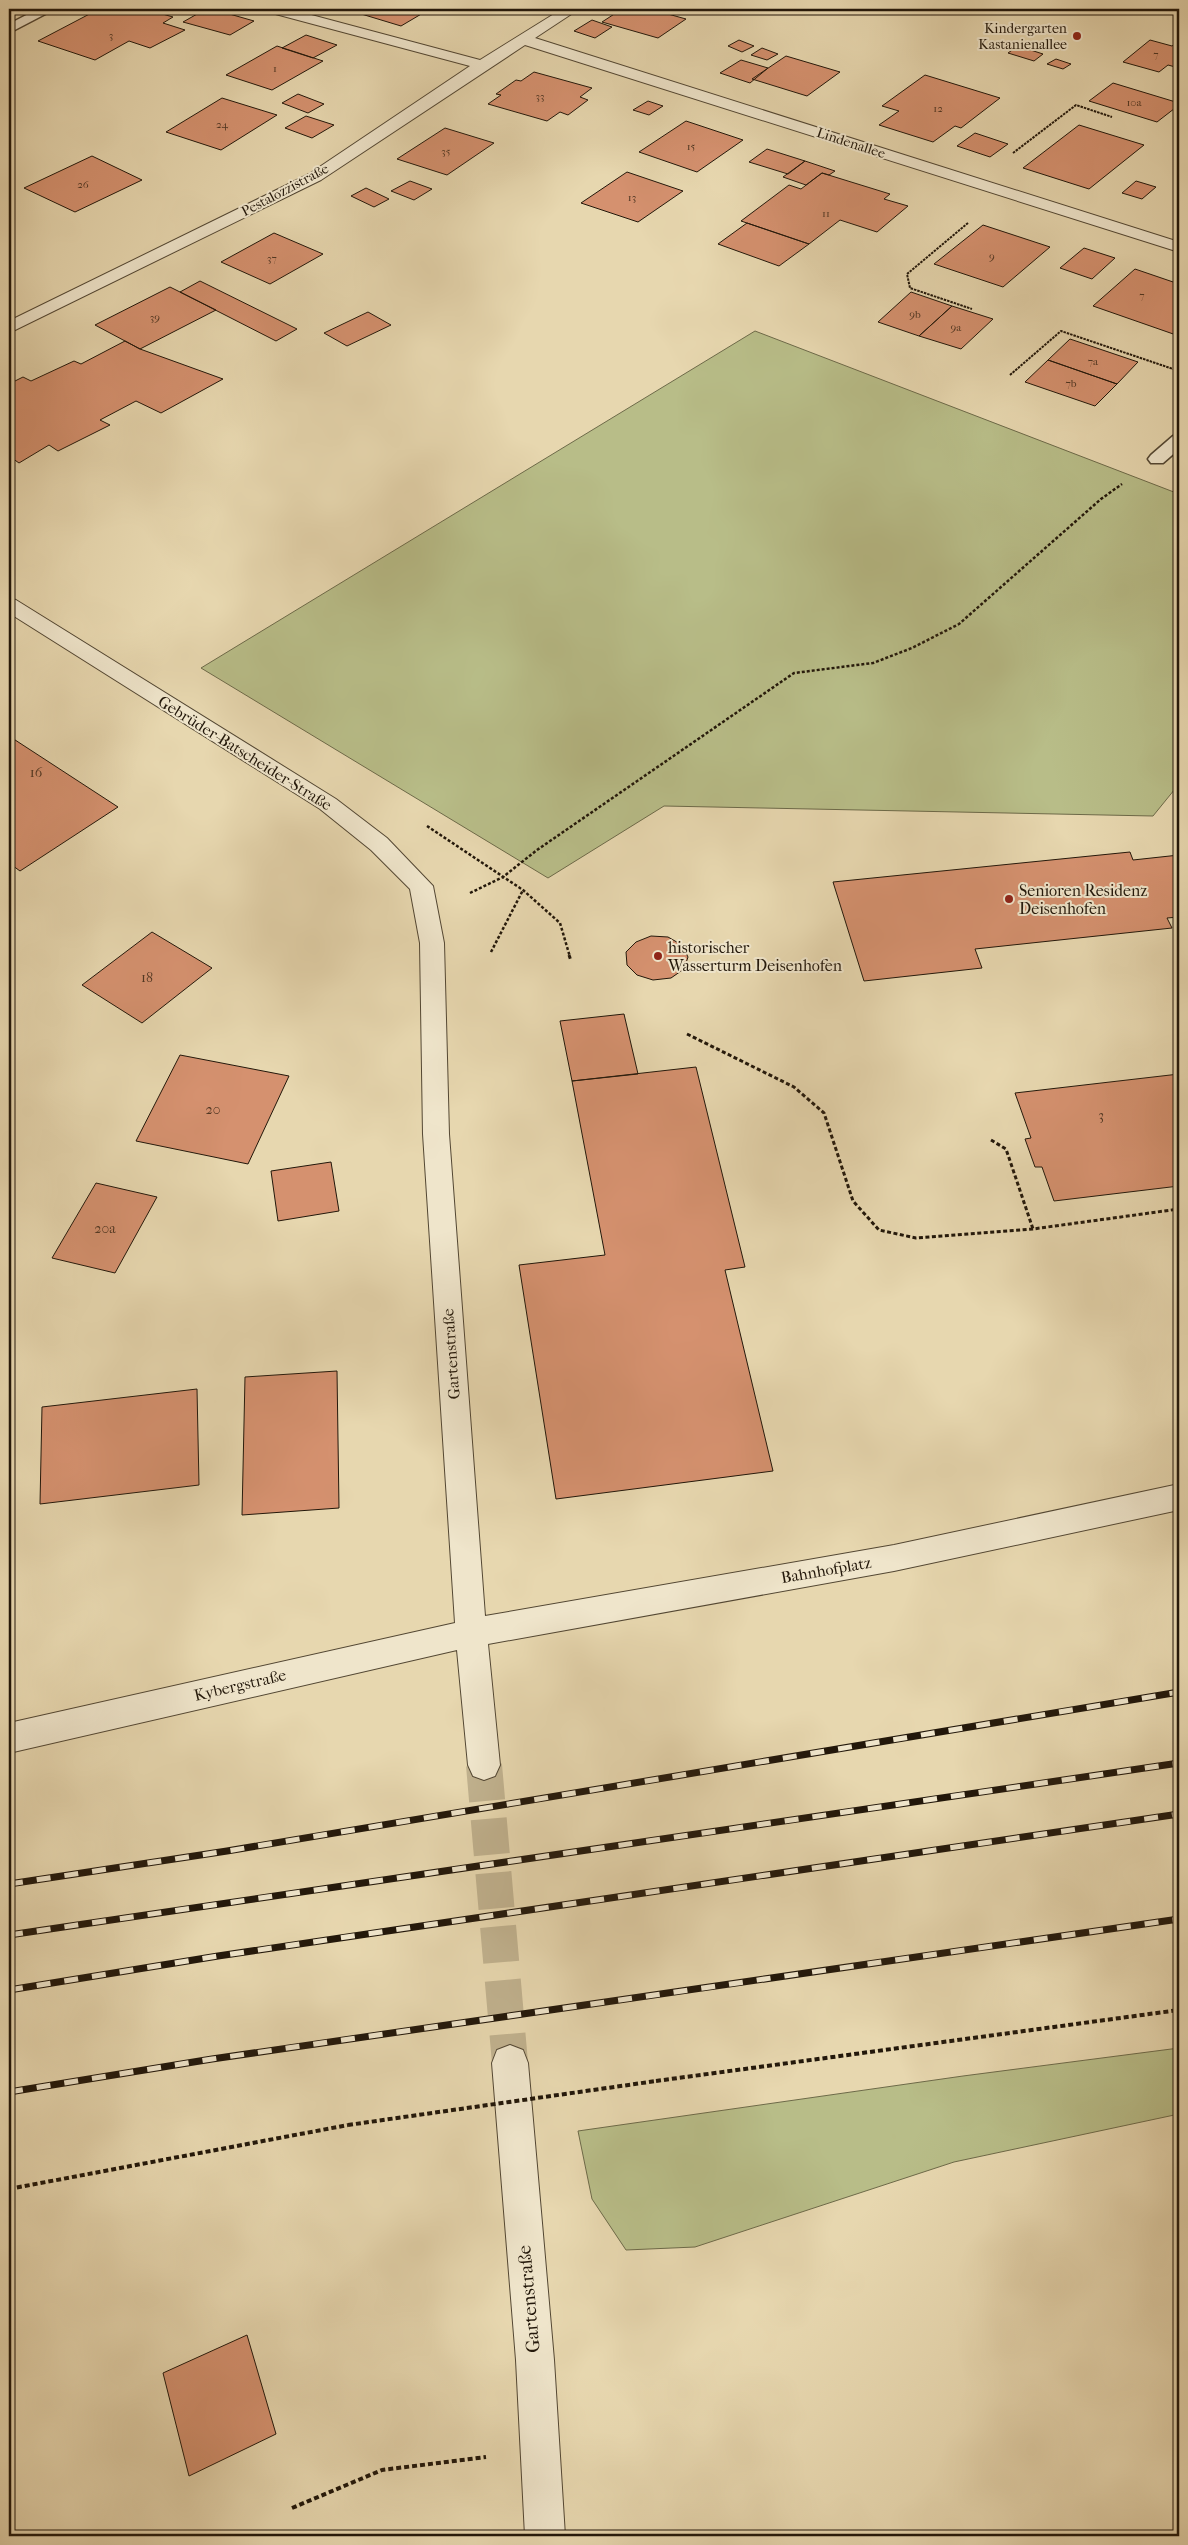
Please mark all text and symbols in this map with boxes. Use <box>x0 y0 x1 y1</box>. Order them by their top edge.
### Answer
place label: Kindergarten Kastanienallee <box>978 20 1067 53</box>
house number: 3 <box>109 29 113 42</box>
marker: Kindergarten Kastanienallee <box>1071 30 1083 42</box>
house number: 7 <box>1153 48 1159 61</box>
house number: 1 <box>273 62 277 75</box>
house number: 33 <box>535 90 545 103</box>
house number: 10a <box>1126 96 1142 109</box>
house number: 12 <box>933 102 943 115</box>
house number: 24 <box>216 118 229 131</box>
street label: Lindenallee <box>814 124 888 162</box>
house number: 15 <box>687 140 696 153</box>
house number: 35 <box>441 145 451 158</box>
street label: Pestalozzistraße <box>239 160 332 220</box>
house number: 26 <box>77 178 89 191</box>
house number: 13 <box>628 191 636 204</box>
house number: 11 <box>822 207 830 220</box>
house number: 9 <box>989 250 995 263</box>
house number: 37 <box>267 252 277 265</box>
house number: 7 <box>1139 289 1145 302</box>
house number: 9b <box>909 308 921 321</box>
house number: 39 <box>150 311 160 324</box>
house number: 9a <box>951 321 962 334</box>
house number: 7a <box>1088 355 1099 368</box>
house number: 7b <box>1065 377 1077 390</box>
street label: Gebrüder-Batscheider-Straße <box>155 692 335 814</box>
house number: 16 <box>30 764 43 781</box>
place label: Senioren Residenz Deisenhofen <box>1019 881 1147 918</box>
marker: Senioren Residenz Deisenhofen <box>1003 893 1015 905</box>
place label: historischer Wasserturm Deisenhofen <box>667 938 843 975</box>
marker: historischer Wasserturm Deisenhofen <box>652 950 664 962</box>
house number: 18 <box>141 969 153 986</box>
house number: 20 <box>206 1101 220 1118</box>
house number: 3 <box>1098 1107 1104 1124</box>
house number: 20a <box>94 1220 116 1237</box>
street label: Gartenstraße <box>438 1308 464 1400</box>
street label: Bahnhofplatz <box>779 1553 873 1587</box>
street label: Kybergstraße <box>192 1665 288 1705</box>
street label: Gartenstraße <box>513 2244 545 2354</box>

